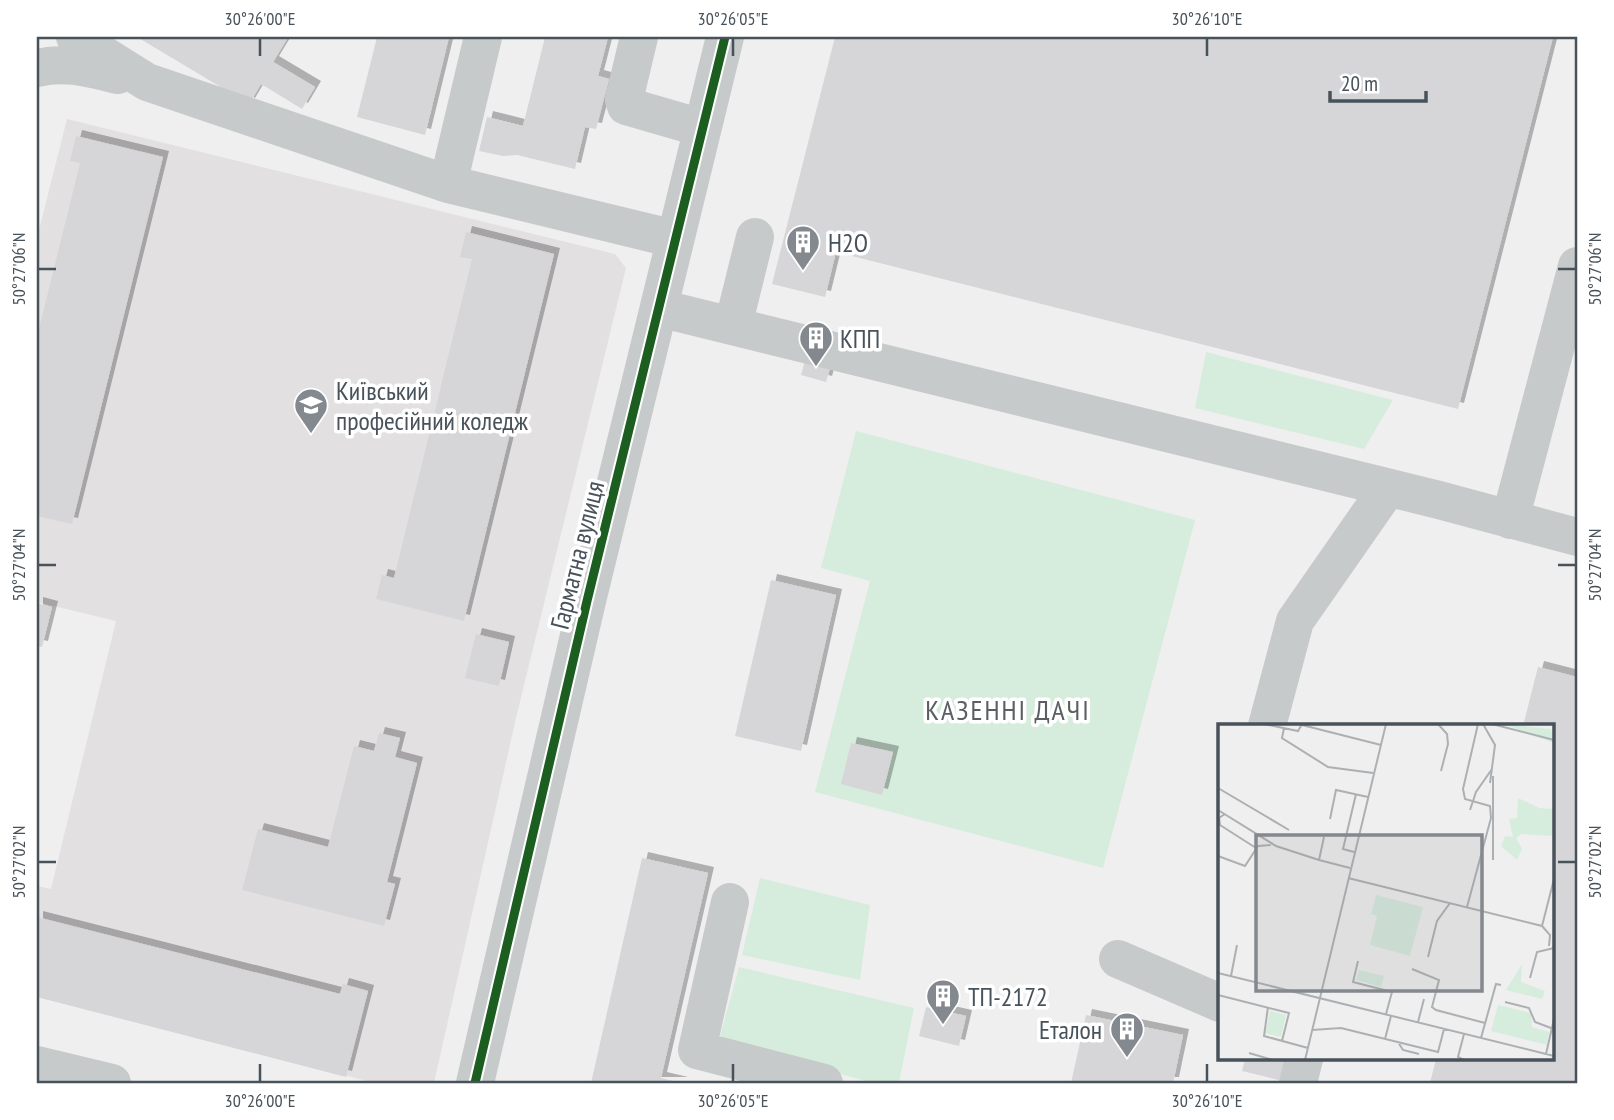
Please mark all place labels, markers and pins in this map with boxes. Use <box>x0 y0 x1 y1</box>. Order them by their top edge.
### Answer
building icon: H2O <box>784 223 822 272</box>
place label: H2O <box>828 226 868 259</box>
building icon: КПП <box>797 319 835 368</box>
place label: КПП <box>840 322 880 355</box>
place label: Київський професійний коледж <box>336 374 528 437</box>
school or university icon: Київський професійний коледж <box>292 386 330 435</box>
building icon: ТП-2172 <box>924 977 962 1026</box>
place label: ТП-2172 <box>968 980 1048 1013</box>
building icon: Еталон <box>1108 1010 1146 1059</box>
place label: Еталон <box>1039 1013 1102 1046</box>

